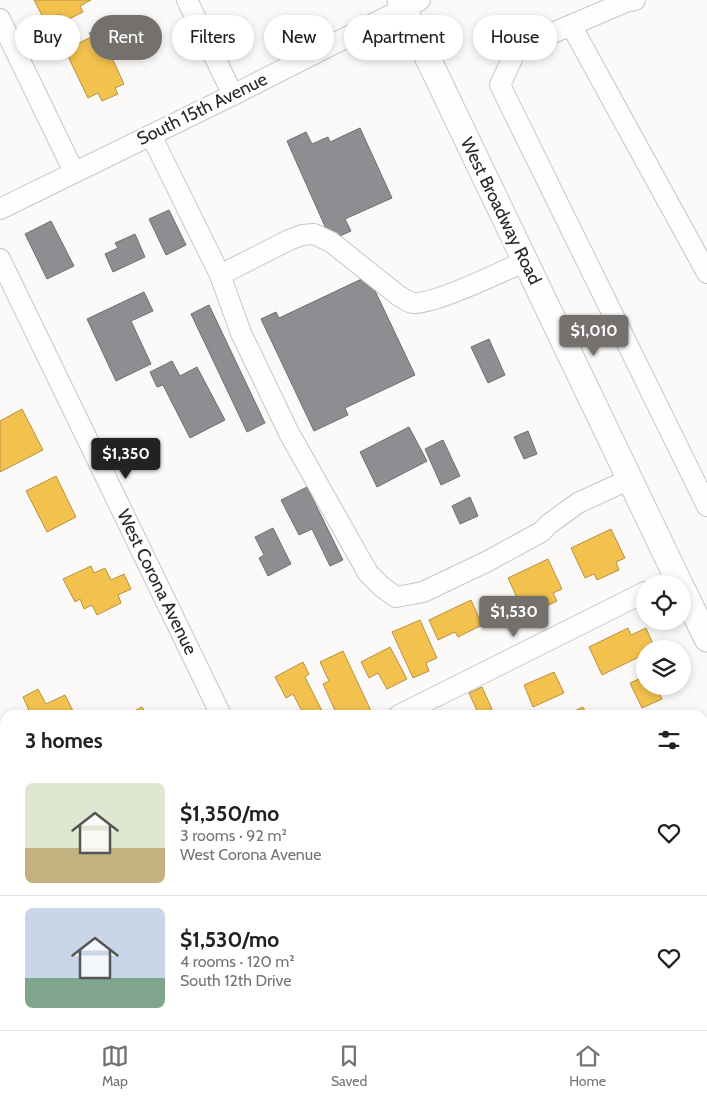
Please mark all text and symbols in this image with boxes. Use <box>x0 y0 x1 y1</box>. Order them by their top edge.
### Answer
chip: Buy <box>15 15 80 60</box>
chip: Rent <box>90 15 162 60</box>
chip: Filters <box>172 15 254 60</box>
chip: New <box>264 15 334 60</box>
chip: Apartment <box>344 15 463 60</box>
chip: House <box>473 15 557 60</box>
street label: South 15th Avenue <box>133 68 271 150</box>
street label: West Broadway Road <box>456 134 546 288</box>
pin: $1,010 <box>553 314 635 357</box>
text: $1,010 <box>570 321 618 340</box>
pin: $1,350 <box>85 438 167 480</box>
text: $1,350 <box>102 444 150 463</box>
street label: West Corona Avenue <box>112 506 202 658</box>
map controls <box>636 575 691 695</box>
button: locate <box>636 575 691 630</box>
pin: $1,530 <box>473 596 555 638</box>
text: $1,530 <box>490 602 538 621</box>
button: layers <box>636 640 691 695</box>
icon: filters <box>655 726 683 754</box>
text: 3 homes <box>25 728 103 753</box>
text: $1,350/mo <box>180 801 279 826</box>
icon: home <box>65 803 125 863</box>
icon: heart <box>655 819 683 847</box>
text: 3 rooms · 92 m² <box>180 826 287 845</box>
text: West Corona Avenue <box>180 845 321 864</box>
text: $1,530/mo <box>180 927 279 952</box>
icon: home <box>65 928 125 988</box>
icon: heart <box>655 944 683 972</box>
text: 4 rooms · 120 m² <box>180 952 295 971</box>
text: South 12th Drive <box>180 971 291 990</box>
tab: Map <box>101 1042 129 1090</box>
tab: Saved <box>331 1042 367 1090</box>
tab: Home <box>569 1042 606 1090</box>

